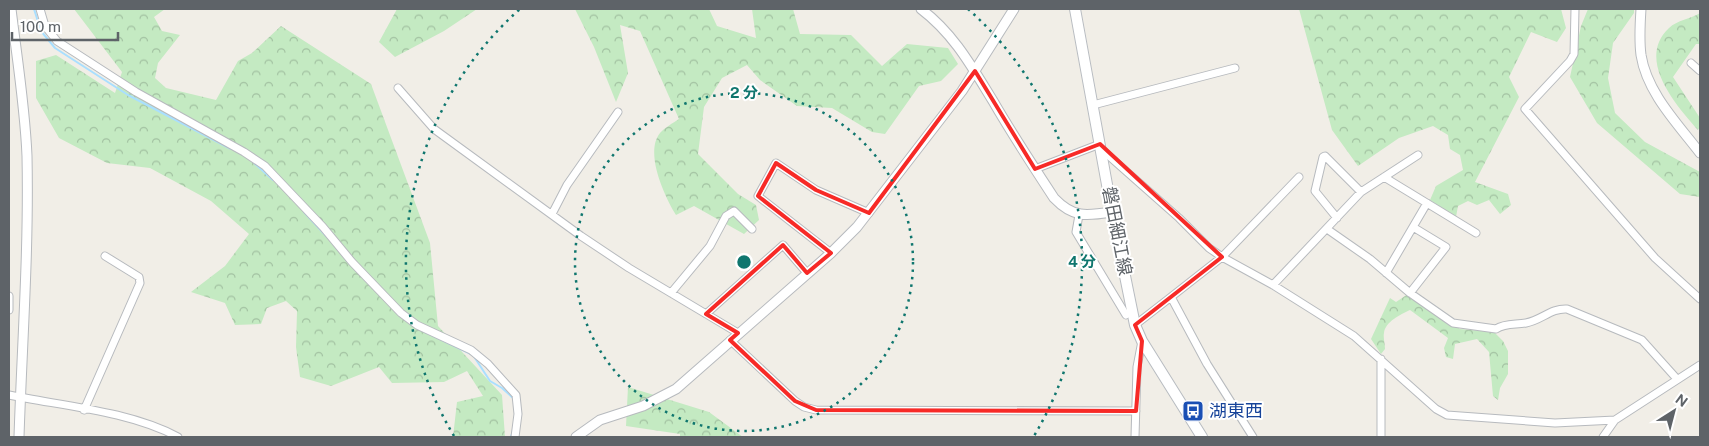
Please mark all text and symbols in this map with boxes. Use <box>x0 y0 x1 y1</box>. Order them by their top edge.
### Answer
scale bar <box>12 10 119 42</box>
text: 100 m <box>20 18 61 35</box>
text: 2 分 <box>730 84 758 101</box>
street label: 磐田細江線 <box>1099 185 1136 277</box>
centre of rings <box>735 253 753 271</box>
text: 4 分 <box>1068 253 1096 270</box>
north arrow <box>1649 386 1699 436</box>
text: N <box>1673 391 1691 410</box>
bus stop icon: 湖東西 <box>1181 399 1205 423</box>
place label: 湖東西 <box>1209 400 1263 421</box>

